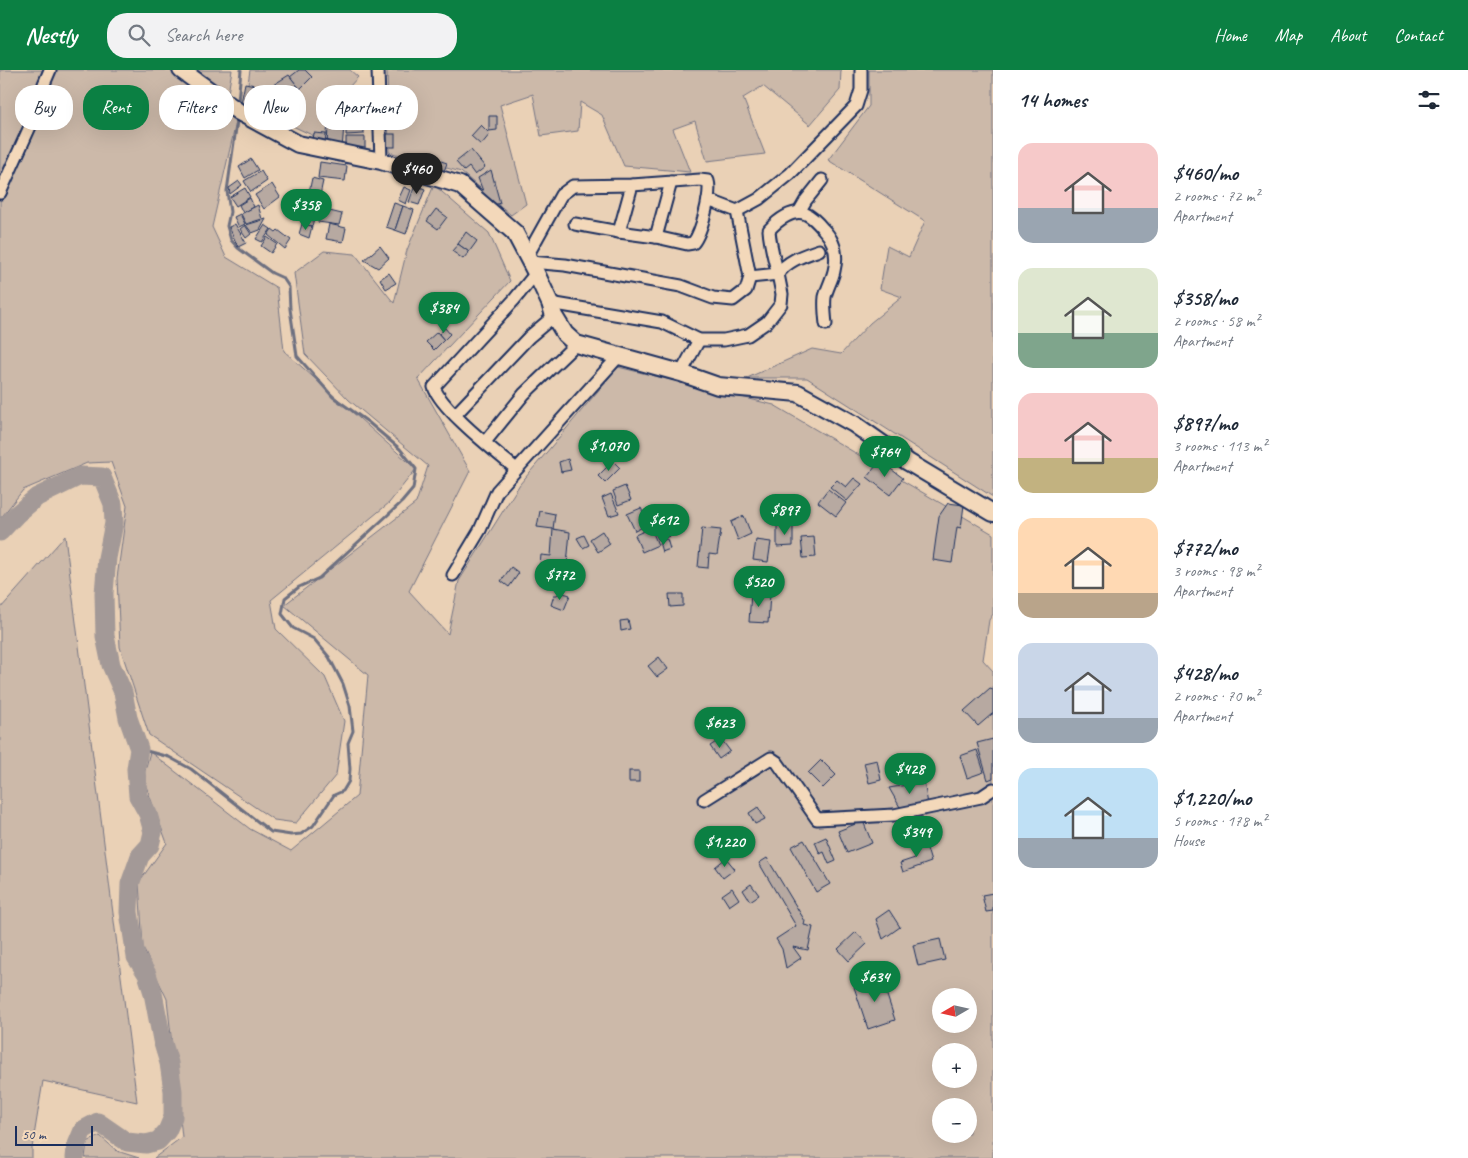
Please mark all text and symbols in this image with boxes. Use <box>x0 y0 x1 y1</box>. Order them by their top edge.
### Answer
search box <box>107 13 457 58</box>
text: Nestly <box>25 20 77 50</box>
icon: search <box>125 21 153 49</box>
text: Search here <box>165 23 242 47</box>
text: Home <box>1214 24 1247 46</box>
text: Map <box>1275 24 1302 46</box>
text: About <box>1330 24 1366 46</box>
text: Contact <box>1394 24 1443 46</box>
chip: Buy <box>15 85 73 130</box>
chip: Rent <box>83 85 149 130</box>
chip: Filters <box>159 85 234 130</box>
chip: New <box>244 85 306 130</box>
chip: Apartment <box>316 85 418 130</box>
icon: filters <box>1415 86 1443 114</box>
text: 14 homes <box>1018 87 1087 113</box>
pin: $460 <box>387 152 447 195</box>
text: $460 <box>402 159 432 179</box>
text: $460/mo <box>1173 160 1238 186</box>
icon: home <box>1058 163 1118 223</box>
text: 2 rooms · 72 m² <box>1173 186 1259 206</box>
pin: $358 <box>276 189 336 231</box>
text: $358 <box>292 195 320 215</box>
text: Apartment <box>1173 206 1232 226</box>
text: $358/mo <box>1173 285 1237 311</box>
icon: home <box>1058 288 1118 348</box>
pin: $384 <box>414 292 474 334</box>
text: $384 <box>430 298 458 318</box>
text: 2 rooms · 58 m² <box>1173 311 1259 331</box>
text: Apartment <box>1173 331 1232 351</box>
text: $897/mo <box>1173 410 1237 436</box>
icon: home <box>1058 413 1118 473</box>
pin: $1,070 <box>568 430 650 472</box>
text: $1,070 <box>589 436 629 456</box>
pin: $764 <box>855 436 915 478</box>
text: 3 rooms · 113 m² <box>1173 436 1267 456</box>
text: $764 <box>870 442 900 462</box>
text: Apartment <box>1173 456 1232 476</box>
pin: $897 <box>755 494 815 536</box>
text: $897 <box>771 500 799 520</box>
pin: $612 <box>634 504 694 546</box>
text: $612 <box>649 510 679 530</box>
text: $772/mo <box>1173 535 1238 561</box>
icon: home <box>1058 538 1118 598</box>
pin: $772 <box>530 558 590 601</box>
text: 3 rooms · 98 m² <box>1173 561 1259 581</box>
text: $772 <box>546 565 574 585</box>
pin: $520 <box>729 566 789 608</box>
text: $520 <box>745 572 773 592</box>
text: Apartment <box>1173 581 1232 601</box>
text: $428/mo <box>1173 660 1238 686</box>
icon: home <box>1058 663 1118 723</box>
text: 2 rooms · 70 m² <box>1173 686 1259 706</box>
pin: $623 <box>690 706 750 749</box>
text: Apartment <box>1173 706 1232 726</box>
text: $623 <box>705 713 735 733</box>
pin: $428 <box>880 752 940 795</box>
text: $428 <box>896 759 924 779</box>
text: $1,220/mo <box>1173 785 1251 811</box>
icon: home <box>1058 788 1118 848</box>
text: 5 rooms · 178 m² <box>1173 811 1267 831</box>
pin: $349 <box>887 816 947 858</box>
text: $349 <box>903 822 931 842</box>
pin: $1,220 <box>684 826 766 868</box>
text: House <box>1173 831 1204 851</box>
text: $1,220 <box>705 832 745 852</box>
pin: $634 <box>845 960 905 1003</box>
text: $634 <box>860 967 890 987</box>
north arrow <box>932 988 978 1032</box>
map controls <box>932 988 977 1143</box>
button: + <box>932 1043 977 1088</box>
button: − <box>932 1098 977 1143</box>
scale bar <box>15 1123 92 1146</box>
text: 50 m <box>22 1126 46 1143</box>

